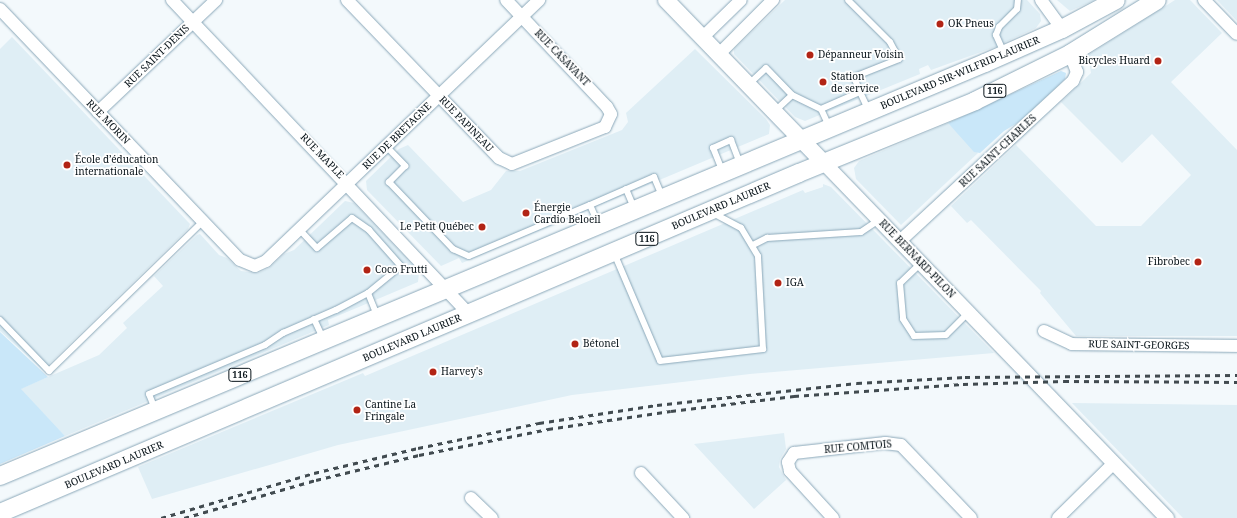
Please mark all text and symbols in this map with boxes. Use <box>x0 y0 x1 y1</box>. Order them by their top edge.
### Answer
place label: OK Pneus <box>948 18 994 30</box>
marker: OK Pneus <box>935 19 945 29</box>
street label: RUE SAINT-DENIS <box>122 22 192 90</box>
street label: RUE CASAVANT <box>532 27 592 89</box>
street label: BOULEVARD SIR-WILFRID-LAURIER <box>879 34 1041 112</box>
place label: Dépanneur Voisin <box>818 49 904 61</box>
marker: Dépanneur Voisin <box>805 50 815 60</box>
place label: Bicycles Huard <box>1078 55 1150 67</box>
marker: Bicycles Huard <box>1153 56 1163 66</box>
place label: Station de service <box>831 70 879 94</box>
marker: Station de service <box>818 77 828 87</box>
road number: 116 <box>983 84 1007 98</box>
street label: RUE PAPINEAU <box>436 94 496 154</box>
street label: RUE MORIN <box>84 97 132 147</box>
street label: RUE DE BRETAGNE <box>360 100 434 172</box>
street label: RUE SAINT-CHARLES <box>957 112 1039 190</box>
street label: RUE MAPLE <box>298 131 346 181</box>
place label: École d’éducation internationale <box>75 153 159 176</box>
marker: École d’éducation internationale <box>62 160 72 170</box>
street label: BOULEVARD LAURIER <box>670 180 772 232</box>
place label: Énergie Cardio Beloeil <box>534 201 601 224</box>
marker: Énergie Cardio Beloeil <box>521 208 531 218</box>
street label: RUE BERNARD-PILON <box>876 217 958 301</box>
place label: Le Petit Québec <box>400 221 474 233</box>
marker: Le Petit Québec <box>477 222 487 232</box>
road number: 116 <box>635 232 659 246</box>
place label: Fibrobec <box>1148 256 1190 268</box>
marker: Fibrobec <box>1193 257 1203 267</box>
place label: Coco Frutti <box>375 264 427 276</box>
marker: Coco Frutti <box>362 265 372 275</box>
place label: IGA <box>786 277 804 289</box>
marker: IGA <box>773 278 783 288</box>
street label: BOULEVARD LAURIER <box>361 312 463 364</box>
place label: Bétonel <box>583 338 619 350</box>
street label: RUE SAINT-GEORGES <box>1088 338 1190 352</box>
marker: Bétonel <box>570 339 580 349</box>
place label: Harvey's <box>441 366 483 378</box>
marker: Harvey's <box>428 367 438 377</box>
road number: 116 <box>228 368 252 382</box>
place label: Cantine La Fringale <box>365 398 416 422</box>
marker: Cantine La Fringale <box>352 405 362 415</box>
street label: RUE COMTOIS <box>824 438 892 456</box>
street label: BOULEVARD LAURIER <box>63 439 165 491</box>

